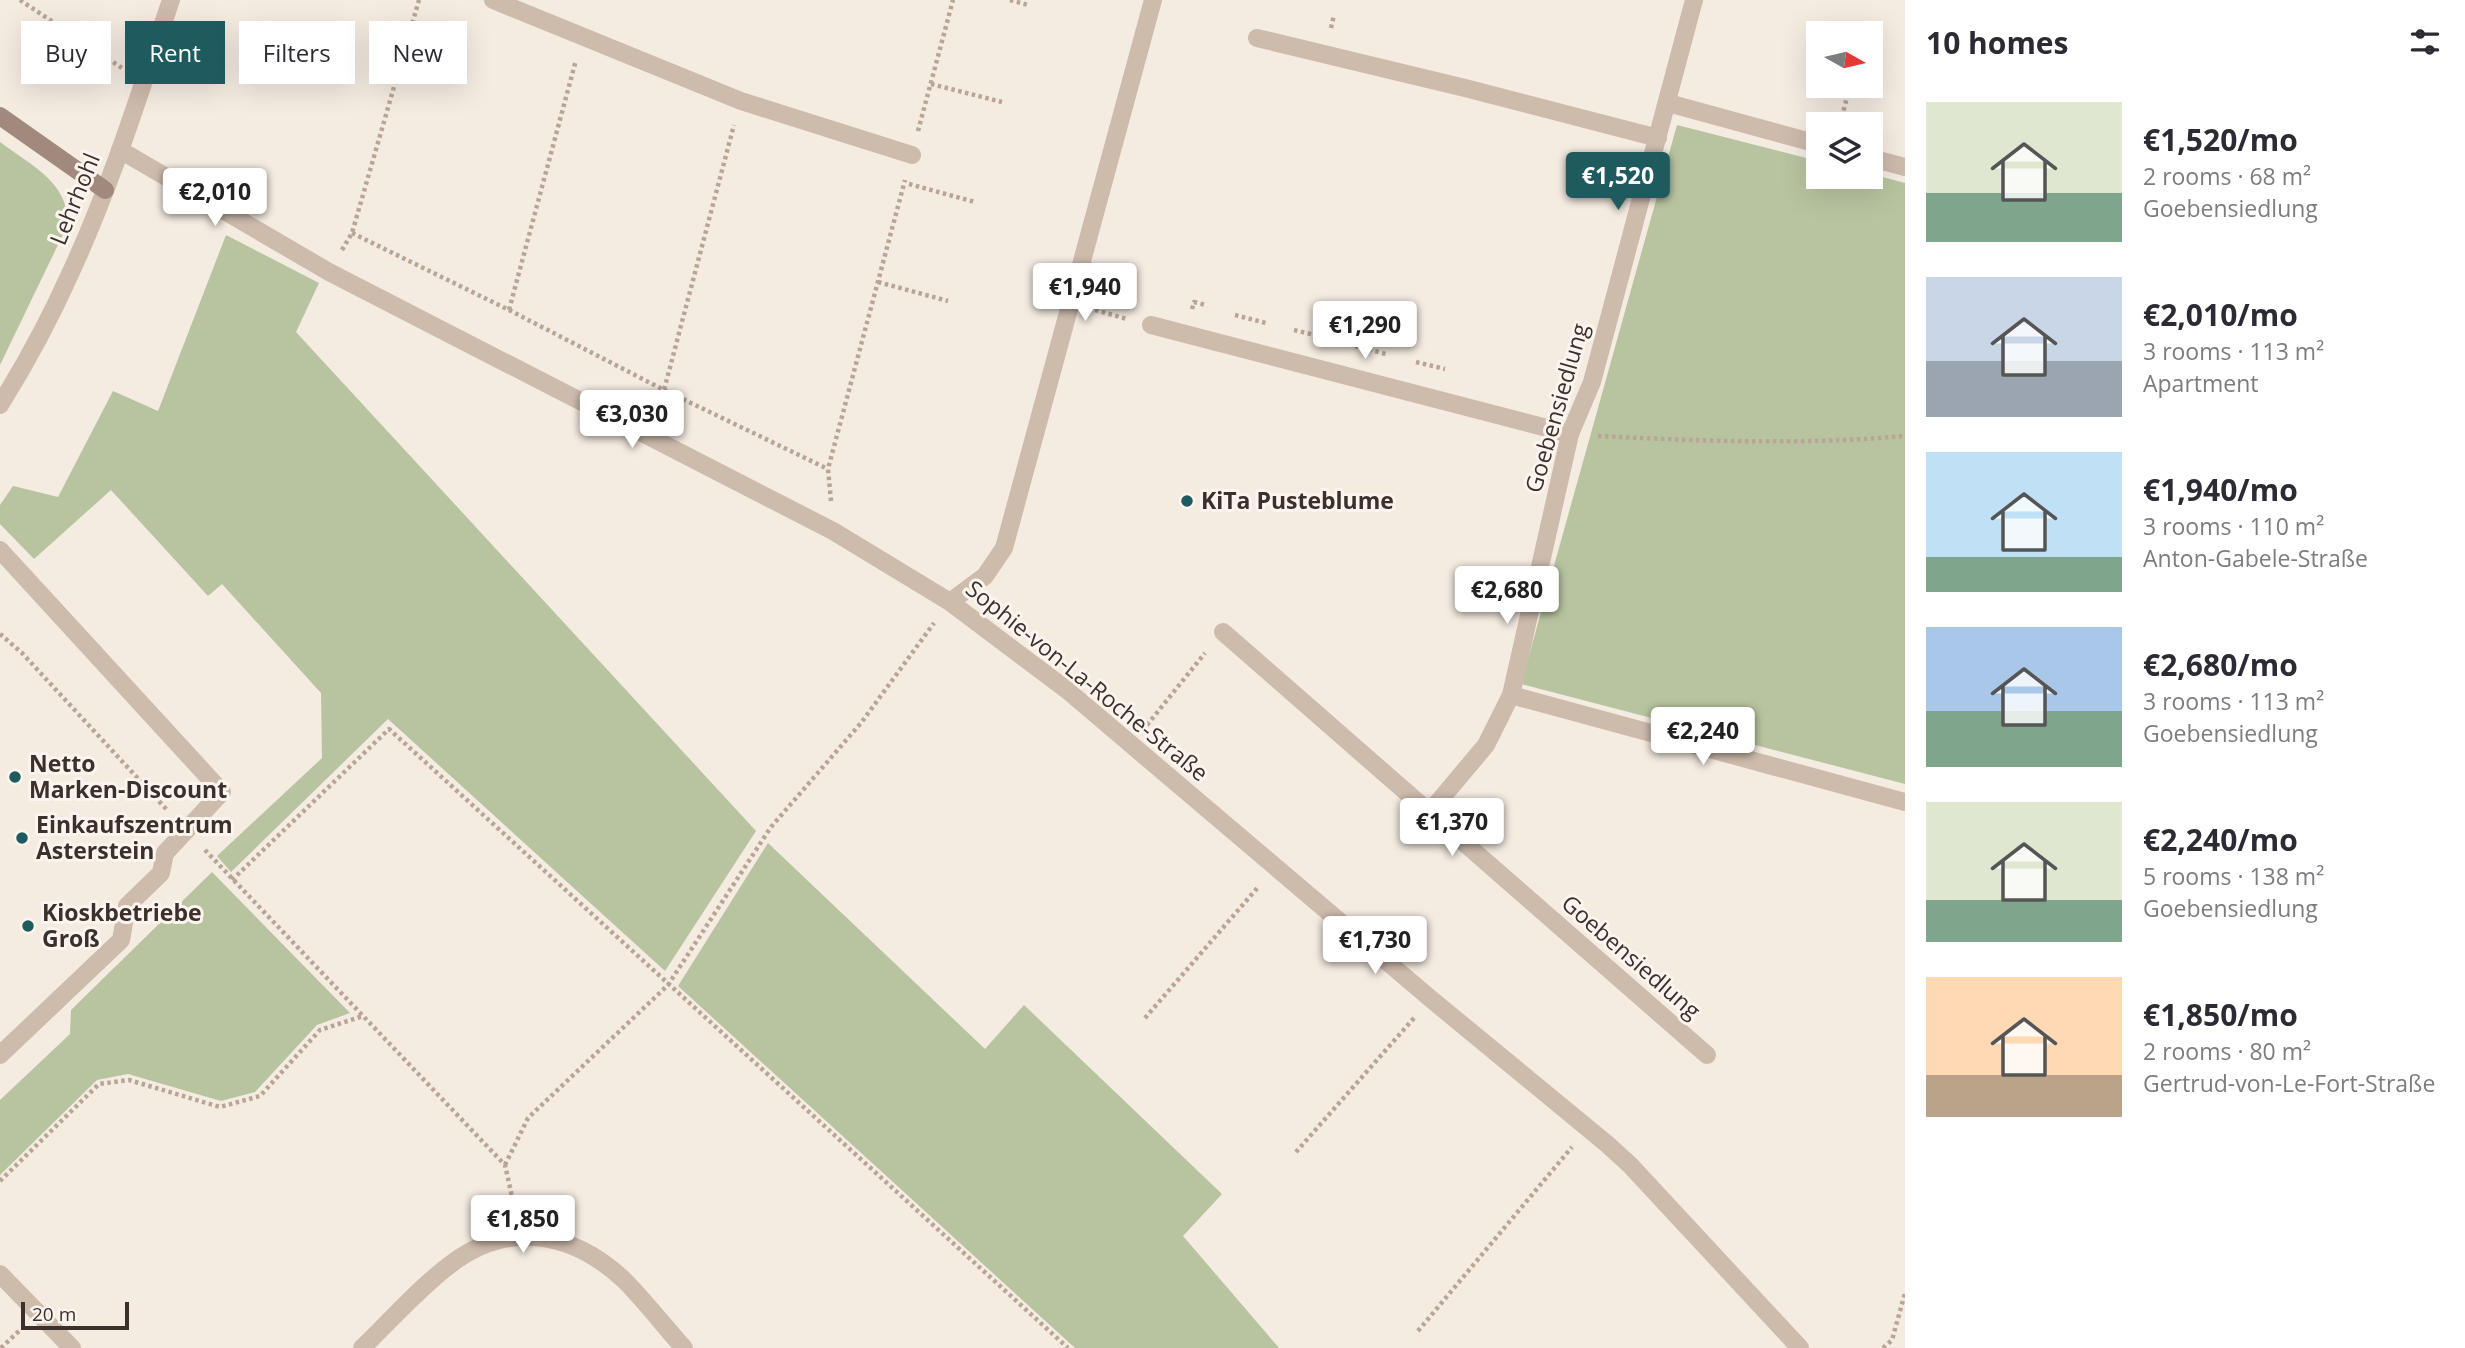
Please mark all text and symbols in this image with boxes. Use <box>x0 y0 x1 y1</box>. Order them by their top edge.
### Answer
chip: Buy <box>21 21 111 84</box>
chip: Rent <box>125 21 225 84</box>
chip: Filters <box>239 21 355 84</box>
chip: New <box>369 21 467 84</box>
north arrow <box>1806 21 1883 98</box>
map controls <box>1806 21 1883 189</box>
text: 10 homes <box>1926 22 2069 63</box>
icon: filters <box>2406 23 2444 61</box>
button: layers <box>1806 112 1883 189</box>
text: €1,520/mo <box>2143 119 2298 160</box>
icon: home <box>1982 130 2066 214</box>
street label: Lehrhohl <box>41 148 107 249</box>
pin: €1,520 <box>1561 152 1675 212</box>
text: €1,520 <box>1582 159 1654 191</box>
text: 2 rooms · 68 m² <box>2143 160 2311 192</box>
pin: €2,010 <box>158 168 272 228</box>
text: €2,010 <box>179 175 251 207</box>
text: Goebensiedlung <box>2143 192 2318 224</box>
pin: €1,940 <box>1028 264 1142 323</box>
text: €1,940 <box>1049 270 1121 302</box>
text: €2,010/mo <box>2143 294 2298 335</box>
pin: €1,290 <box>1308 302 1422 361</box>
icon: home <box>1982 305 2066 389</box>
text: €1,290 <box>1329 308 1401 340</box>
street label: Goebensiedlung <box>1517 319 1596 496</box>
text: 3 rooms · 113 m² <box>2143 335 2324 367</box>
text: Apartment <box>2143 367 2259 399</box>
pin: €3,030 <box>575 391 689 450</box>
text: €3,030 <box>596 397 668 429</box>
text: €1,940/mo <box>2143 469 2298 510</box>
icon: home <box>1982 480 2066 564</box>
place label: KiTa Pusteblume <box>1201 484 1394 516</box>
marker: KiTa Pusteblume <box>1179 493 1195 509</box>
text: 3 rooms · 110 m² <box>2143 510 2324 542</box>
text: Anton-Gabele-Straße <box>2143 542 2368 574</box>
pin: €2,680 <box>1450 566 1564 626</box>
street label: Sophie-von-La-Roche-Straße <box>960 572 1216 788</box>
text: €2,680 <box>1471 573 1543 605</box>
text: €2,680/mo <box>2143 644 2298 685</box>
icon: home <box>1982 655 2066 739</box>
text: 3 rooms · 113 m² <box>2143 685 2324 717</box>
pin: €2,240 <box>1646 708 1760 767</box>
text: €2,240 <box>1667 714 1739 746</box>
text: Goebensiedlung <box>2143 717 2318 749</box>
place label: Netto Marken-Discount <box>29 747 227 805</box>
marker: Netto Marken-Discount <box>7 769 23 785</box>
pin: €1,370 <box>1395 798 1509 858</box>
text: €1,370 <box>1416 805 1488 837</box>
place label: Einkaufszentrum Asterstein <box>36 808 233 866</box>
text: €2,240/mo <box>2143 819 2298 860</box>
marker: Einkaufszentrum Asterstein <box>14 830 30 846</box>
icon: home <box>1982 830 2066 914</box>
text: 5 rooms · 138 m² <box>2143 860 2324 892</box>
street label: Goebensiedlung <box>1555 887 1709 1026</box>
text: Goebensiedlung <box>2143 892 2318 924</box>
place label: Kioskbetriebe Groß <box>42 896 202 954</box>
pin: €1,730 <box>1318 916 1432 976</box>
marker: Kioskbetriebe Groß <box>20 918 36 934</box>
text: €1,730 <box>1339 923 1411 955</box>
text: €1,850/mo <box>2143 994 2298 1035</box>
icon: home <box>1982 1005 2066 1089</box>
text: 2 rooms · 80 m² <box>2143 1035 2311 1067</box>
text: Gertrud-von-Le-Fort-Straße <box>2143 1067 2435 1099</box>
pin: €1,850 <box>466 1196 580 1255</box>
text: €1,850 <box>487 1202 559 1234</box>
scale bar <box>21 1299 130 1331</box>
text: 20 m <box>32 1301 76 1327</box>

